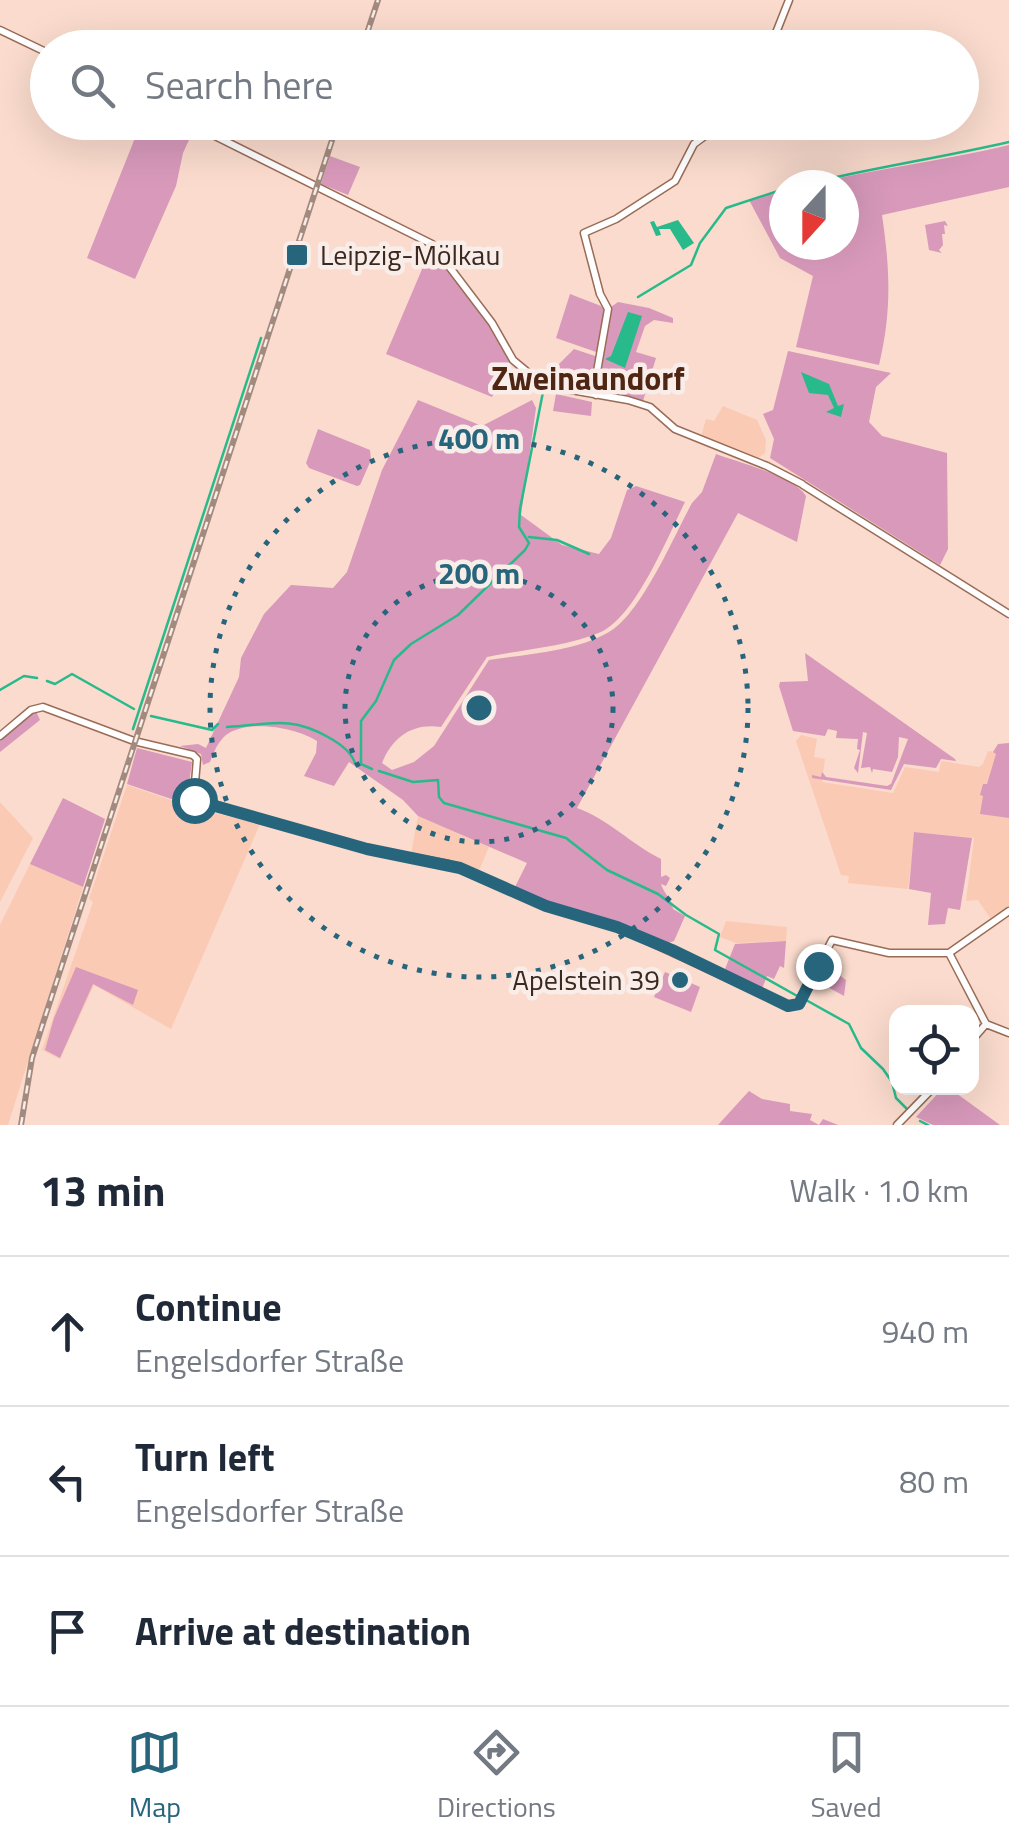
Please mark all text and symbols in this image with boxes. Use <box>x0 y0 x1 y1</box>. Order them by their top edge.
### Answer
search box <box>30 30 979 140</box>
text: Search here <box>145 56 333 114</box>
icon: search <box>65 58 120 113</box>
north arrow <box>769 170 859 260</box>
place label: Leipzig-Mölkau <box>320 233 500 276</box>
marker: Leipzig-Mölkau <box>284 242 310 268</box>
district label: Zweinaundorf <box>491 354 685 402</box>
text: 400 m <box>438 415 520 461</box>
text: 200 m <box>438 550 520 596</box>
centre of rings <box>461 690 497 726</box>
route start <box>172 778 218 824</box>
route end <box>796 944 842 990</box>
place label: Apelstein 39 <box>512 958 660 1001</box>
marker: Apelstein 39 <box>669 969 691 991</box>
map controls <box>889 1005 979 1095</box>
button: locate <box>889 1005 979 1095</box>
text: 13 min <box>40 1158 166 1222</box>
text: Walk · 1.0 km <box>789 1166 969 1214</box>
text: Continue <box>135 1278 282 1336</box>
icon: ahead <box>40 1304 95 1359</box>
text: 940 m <box>881 1307 969 1355</box>
text: Engelsdorfer Straße <box>135 1336 404 1384</box>
text: Turn left <box>135 1428 275 1486</box>
icon: left <box>40 1454 95 1509</box>
text: 80 m <box>899 1457 969 1505</box>
text: Engelsdorfer Straße <box>135 1486 404 1534</box>
text: Arrive at destination <box>135 1602 471 1660</box>
icon: arrive <box>40 1604 95 1659</box>
tab: Map <box>127 1725 182 1828</box>
tab: Directions <box>437 1725 556 1828</box>
tab: Saved <box>810 1725 882 1828</box>

